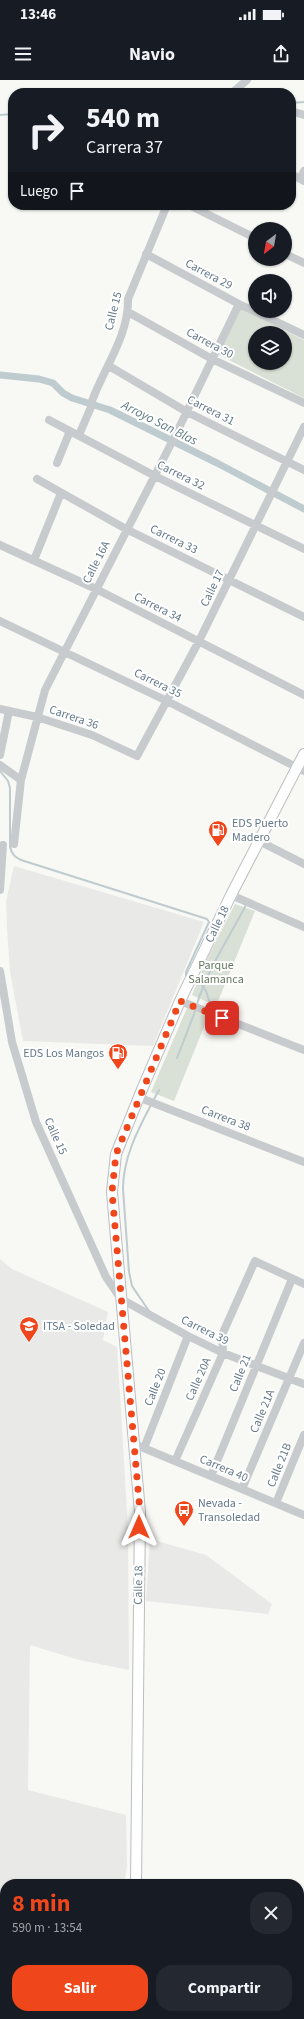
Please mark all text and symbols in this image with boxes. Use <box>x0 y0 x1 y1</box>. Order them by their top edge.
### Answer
text: 13:46 <box>20 4 56 25</box>
text: Navio <box>129 42 175 67</box>
icon: menu <box>12 43 34 65</box>
icon: share <box>270 43 292 65</box>
text: 540 m <box>86 98 160 138</box>
icon: right <box>20 104 72 156</box>
text: Carrera 37 <box>86 135 163 160</box>
icon: arrive <box>66 180 88 202</box>
text: Luego <box>20 181 58 202</box>
north arrow <box>248 222 292 266</box>
map controls <box>248 222 292 370</box>
street label: Carrera 29 <box>182 255 235 294</box>
button: sound <box>248 274 292 318</box>
street label: Calle 15 <box>100 290 126 332</box>
street label: Carrera 30 <box>183 324 236 363</box>
button: layers <box>248 326 292 370</box>
street label: Carrera 31 <box>184 391 238 430</box>
water label: Arroyo San Blas <box>118 396 201 450</box>
street label: Carrera 32 <box>154 457 208 494</box>
street label: Carrera 33 <box>147 521 201 558</box>
street label: Calle 16A <box>78 538 115 587</box>
street label: Calle 17 <box>196 567 229 610</box>
street label: Carrera 34 <box>131 588 185 627</box>
street label: Carrera 35 <box>131 665 185 702</box>
street label: Carrera 36 <box>47 701 101 734</box>
place label: EDS Puerto Madero <box>232 815 288 846</box>
fuel station icon: EDS Puerto Madero <box>207 819 229 847</box>
street label: Calle 18 <box>201 903 234 946</box>
park label: Parque Salamanca <box>188 957 244 988</box>
pin <box>205 1001 239 1035</box>
icon: arrive <box>211 1007 233 1029</box>
fuel station icon: EDS Los Mangos <box>107 1042 129 1070</box>
place label: EDS Los Mangos <box>23 1045 104 1062</box>
street label: Carrera 38 <box>199 1101 253 1136</box>
street label: Calle 15 <box>40 1115 71 1158</box>
street label: Carrera 39 <box>178 1312 232 1349</box>
school or university icon: ITSA - Soledad <box>18 1315 40 1343</box>
place label: ITSA - Soledad <box>43 1318 115 1335</box>
street label: Calle 21 <box>225 1352 256 1395</box>
street label: Calle 20A <box>181 1354 216 1404</box>
street label: Calle 20 <box>140 1366 171 1409</box>
street label: Calle 21A <box>246 1386 279 1436</box>
street label: Calle 21B <box>263 1441 296 1490</box>
street label: Carrera 40 <box>197 1451 251 1486</box>
place label: Nevada - Transoledad <box>198 1495 260 1526</box>
bus stop icon: Nevada - Transoledad <box>173 1499 195 1527</box>
position arrow <box>118 1506 160 1548</box>
street label: Calle 18 <box>130 1565 147 1605</box>
text: 8 min <box>12 1886 70 1921</box>
button: close <box>250 1892 292 1934</box>
text: 590 m · 13:54 <box>12 1919 82 1937</box>
button: Salir <box>12 1965 148 2011</box>
button: Compartir <box>156 1965 292 2011</box>

